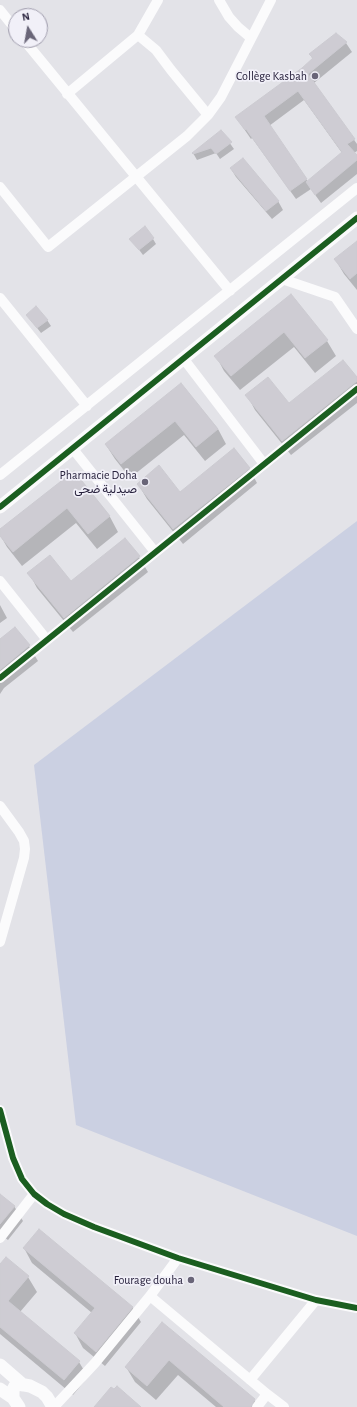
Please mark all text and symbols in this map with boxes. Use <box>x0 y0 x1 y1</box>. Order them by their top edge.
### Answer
north arrow <box>8 8 48 48</box>
text: N <box>21 11 31 23</box>
place label: Collège Kasbah <box>236 69 307 83</box>
marker: Collège Kasbah <box>310 71 320 81</box>
place label: Pharmacie Doha صيدلية ضحى <box>60 468 137 496</box>
marker: Pharmacie Doha صيدلية ضحى <box>140 477 150 487</box>
place label: Fourage douha <box>114 1273 183 1287</box>
marker: Fourage douha <box>186 1275 196 1285</box>

